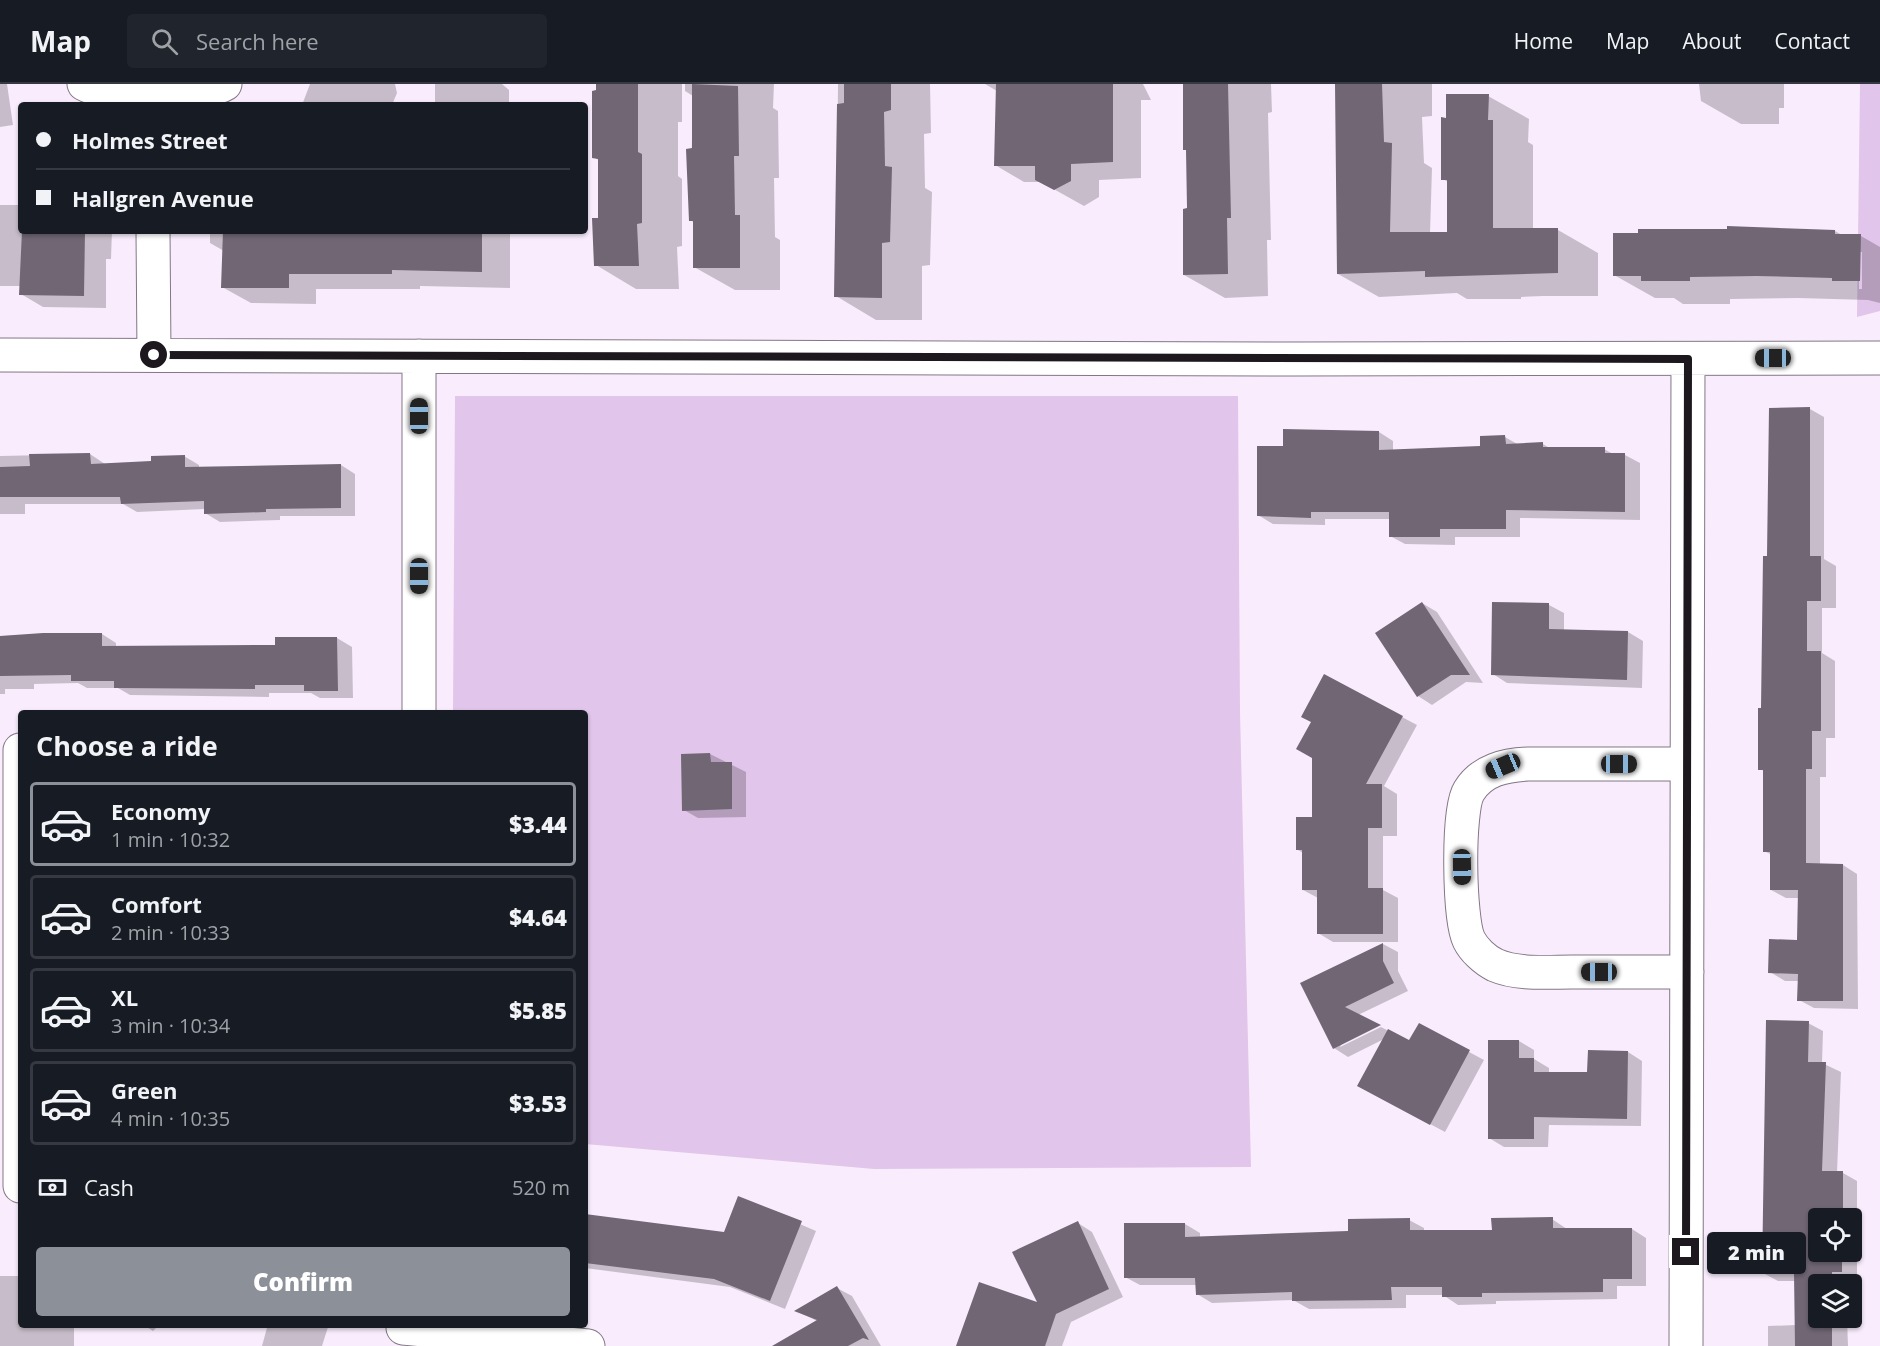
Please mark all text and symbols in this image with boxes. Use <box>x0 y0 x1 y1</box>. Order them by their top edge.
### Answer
search box <box>127 14 547 68</box>
text: Map <box>30 22 91 60</box>
icon: search <box>148 25 181 58</box>
text: Search here <box>196 26 319 56</box>
text: Home <box>1514 27 1573 55</box>
text: Map <box>1606 27 1649 55</box>
text: About <box>1682 27 1742 55</box>
text: Contact <box>1775 27 1850 55</box>
text: Holmes Street <box>72 125 228 155</box>
text: Hallgren Avenue <box>72 183 254 213</box>
route start <box>140 341 167 368</box>
car <box>1755 349 1791 367</box>
car <box>410 398 428 434</box>
car <box>410 558 428 594</box>
text: Choose a ride <box>36 727 218 764</box>
car <box>1483 751 1523 781</box>
car <box>1601 755 1637 773</box>
text: Economy <box>111 796 210 826</box>
icon: car <box>39 797 93 851</box>
text: $3.44 <box>509 809 567 839</box>
text: 1 min · 10:32 <box>111 826 230 853</box>
car <box>1453 849 1471 885</box>
text: Comfort <box>111 889 202 919</box>
icon: car <box>39 890 93 944</box>
text: $4.64 <box>509 902 567 932</box>
text: 2 min · 10:33 <box>111 919 230 946</box>
car <box>1581 963 1617 981</box>
text: XL <box>111 982 138 1012</box>
icon: car <box>39 983 93 1037</box>
text: $5.85 <box>509 995 567 1025</box>
text: 3 min · 10:34 <box>111 1012 230 1039</box>
text: Green <box>111 1075 177 1105</box>
icon: car <box>39 1076 93 1130</box>
text: $3.53 <box>509 1088 567 1118</box>
text: 4 min · 10:35 <box>111 1105 230 1132</box>
icon: cash <box>36 1171 69 1204</box>
text: Cash <box>84 1172 134 1202</box>
text: 520 m <box>512 1174 570 1201</box>
map controls <box>1808 1208 1862 1328</box>
button: locate <box>1808 1208 1862 1262</box>
callout: 2 min <box>1707 1231 1806 1273</box>
route end <box>1672 1238 1699 1265</box>
text: 2 min <box>1728 1239 1785 1266</box>
button: Confirm <box>36 1247 570 1316</box>
button: layers <box>1808 1274 1862 1328</box>

